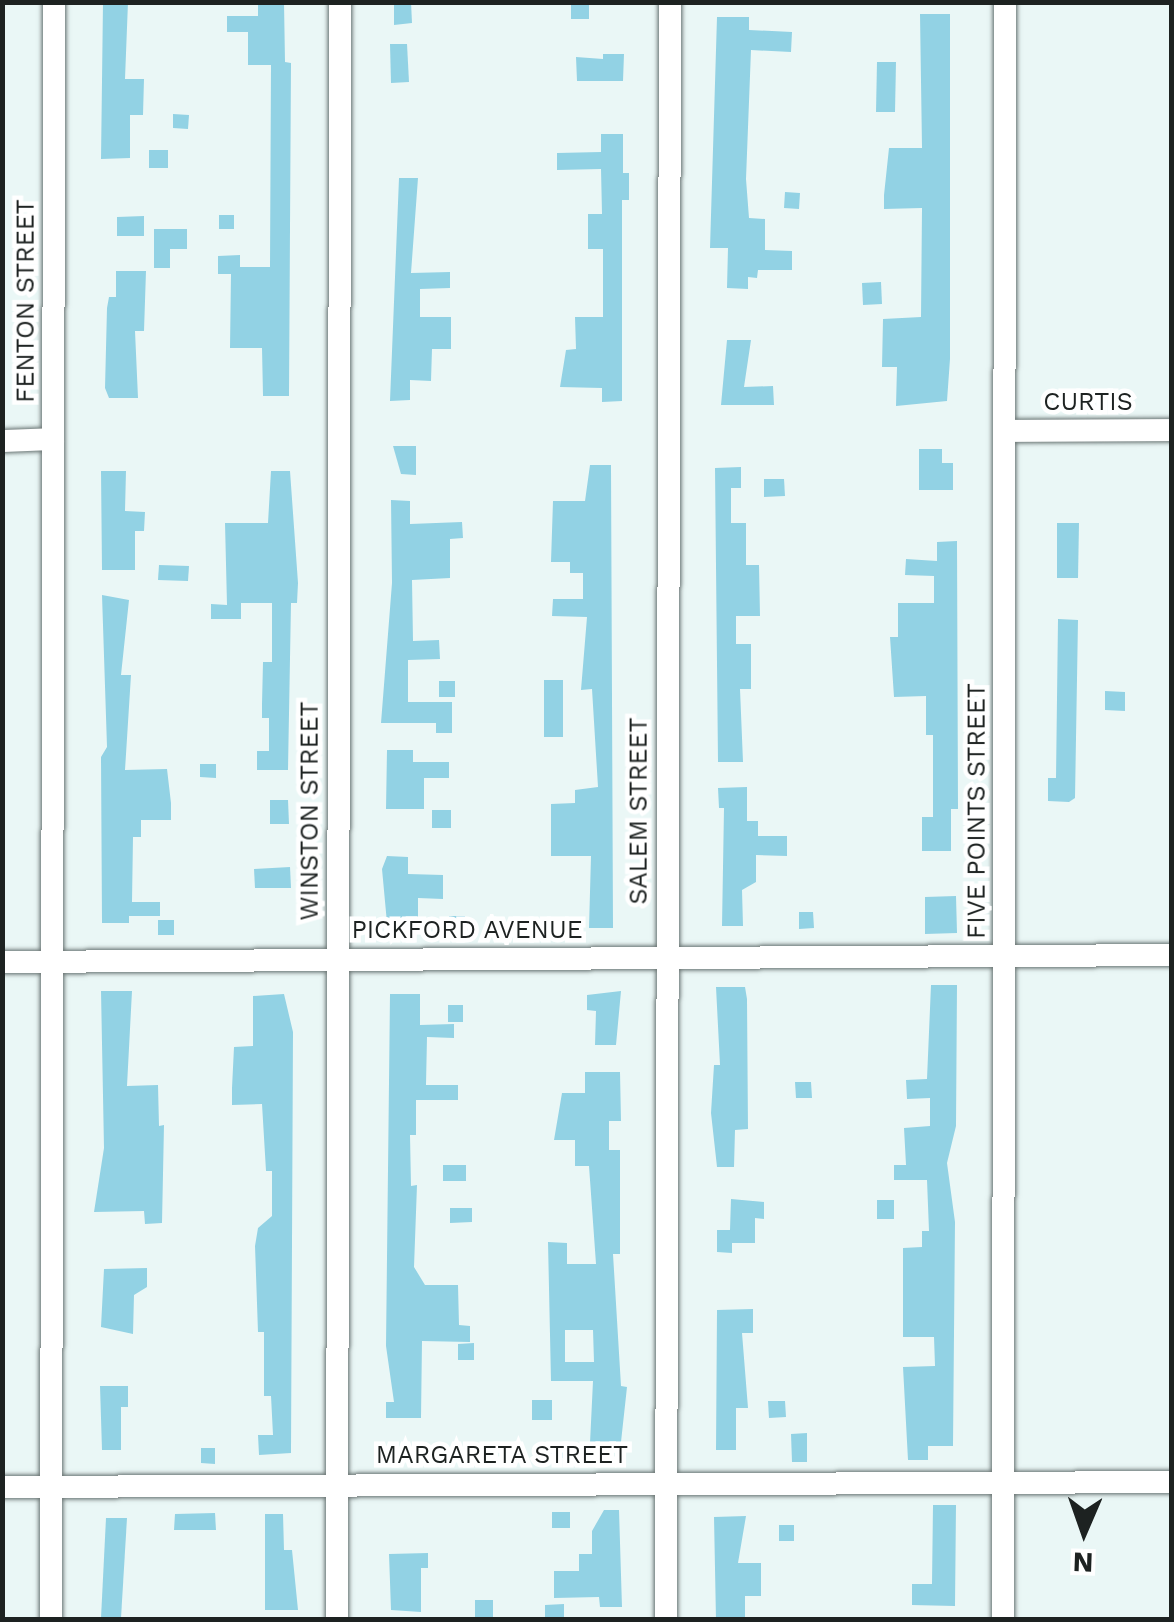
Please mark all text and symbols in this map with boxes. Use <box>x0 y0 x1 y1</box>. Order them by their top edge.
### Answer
street label: FENTON STREET <box>11 199 41 403</box>
street label: CURTIS <box>1043 387 1133 417</box>
street label: FIVE POINTS STREET <box>962 683 992 939</box>
street label: WINSTON STREET <box>295 701 325 921</box>
street label: SALEM STREET <box>624 717 654 905</box>
street label: PICKFORD AVENUE <box>351 915 583 945</box>
street label: MARGARETA STREET <box>375 1440 629 1470</box>
north arrow <box>1034 1482 1134 1582</box>
text: N <box>1072 1546 1094 1579</box>

